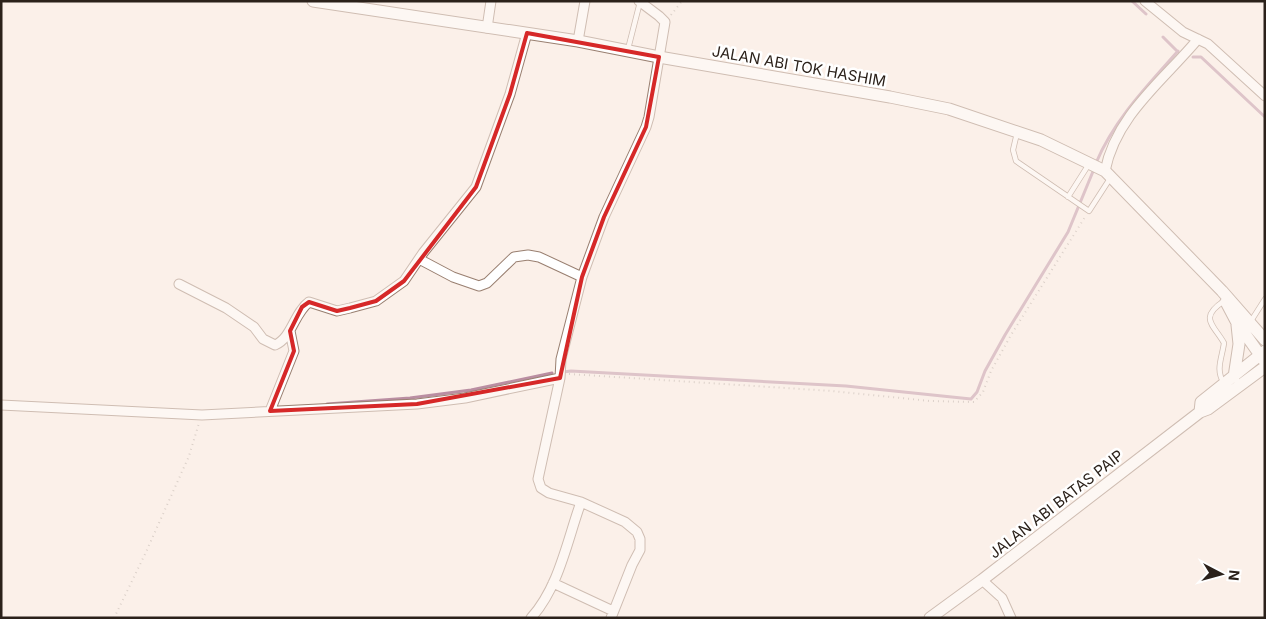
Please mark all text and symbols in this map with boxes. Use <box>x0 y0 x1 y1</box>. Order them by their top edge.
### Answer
street label: JALAN ABI TOK HASHIM <box>711 41 887 91</box>
street label: JALAN ABI BATAS PAIP <box>985 446 1127 562</box>
north arrow <box>1196 549 1246 599</box>
text: N <box>1225 569 1243 582</box>

